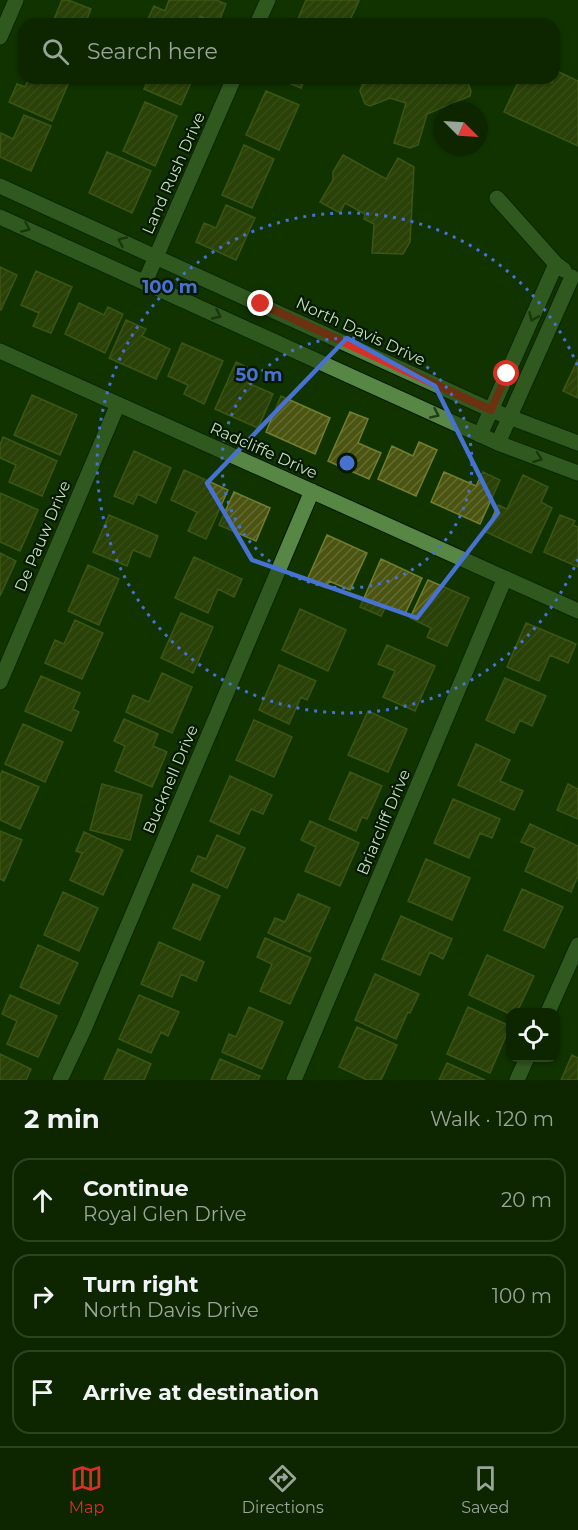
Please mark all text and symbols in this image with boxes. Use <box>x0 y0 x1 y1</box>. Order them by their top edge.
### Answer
search box <box>18 18 560 84</box>
icon: search <box>39 35 72 68</box>
text: Search here <box>87 38 218 65</box>
north arrow <box>434 102 488 156</box>
street label: Land Rush Drive <box>138 109 209 237</box>
one-way arrow <box>20 221 31 233</box>
one-way arrow <box>117 236 128 248</box>
text: 100 m <box>142 276 198 298</box>
route end <box>247 290 273 316</box>
street label: North Davis Drive <box>293 293 429 370</box>
one-way arrow <box>211 308 222 320</box>
one-way arrow <box>528 311 540 322</box>
route start <box>493 360 519 386</box>
text: 50 m <box>236 364 282 386</box>
one-way arrow <box>428 407 439 419</box>
street label: Radcliffe Drive <box>207 418 321 483</box>
one-way arrow <box>532 451 543 463</box>
centre of rings <box>337 453 357 473</box>
street label: De Pauw Drive <box>11 478 74 595</box>
street label: Bucknell Drive <box>139 722 202 836</box>
street label: Briarcliff Drive <box>353 767 414 878</box>
map controls <box>506 1008 560 1062</box>
button: locate <box>506 1008 560 1062</box>
text: 2 min <box>24 1103 100 1135</box>
text: Walk · 120 m <box>430 1107 554 1131</box>
text: Continue <box>83 1175 189 1202</box>
icon: ahead <box>26 1184 59 1217</box>
text: 20 m <box>501 1188 552 1212</box>
text: Royal Glen Drive <box>83 1202 247 1226</box>
text: Turn right <box>83 1271 198 1298</box>
icon: right <box>26 1280 59 1313</box>
text: 100 m <box>492 1284 552 1308</box>
text: North Davis Drive <box>83 1298 259 1322</box>
icon: arrive <box>26 1376 59 1409</box>
text: Arrive at destination <box>83 1379 319 1406</box>
tab: Map <box>69 1462 104 1517</box>
tab: Directions <box>242 1462 324 1517</box>
tab: Saved <box>461 1462 509 1517</box>

